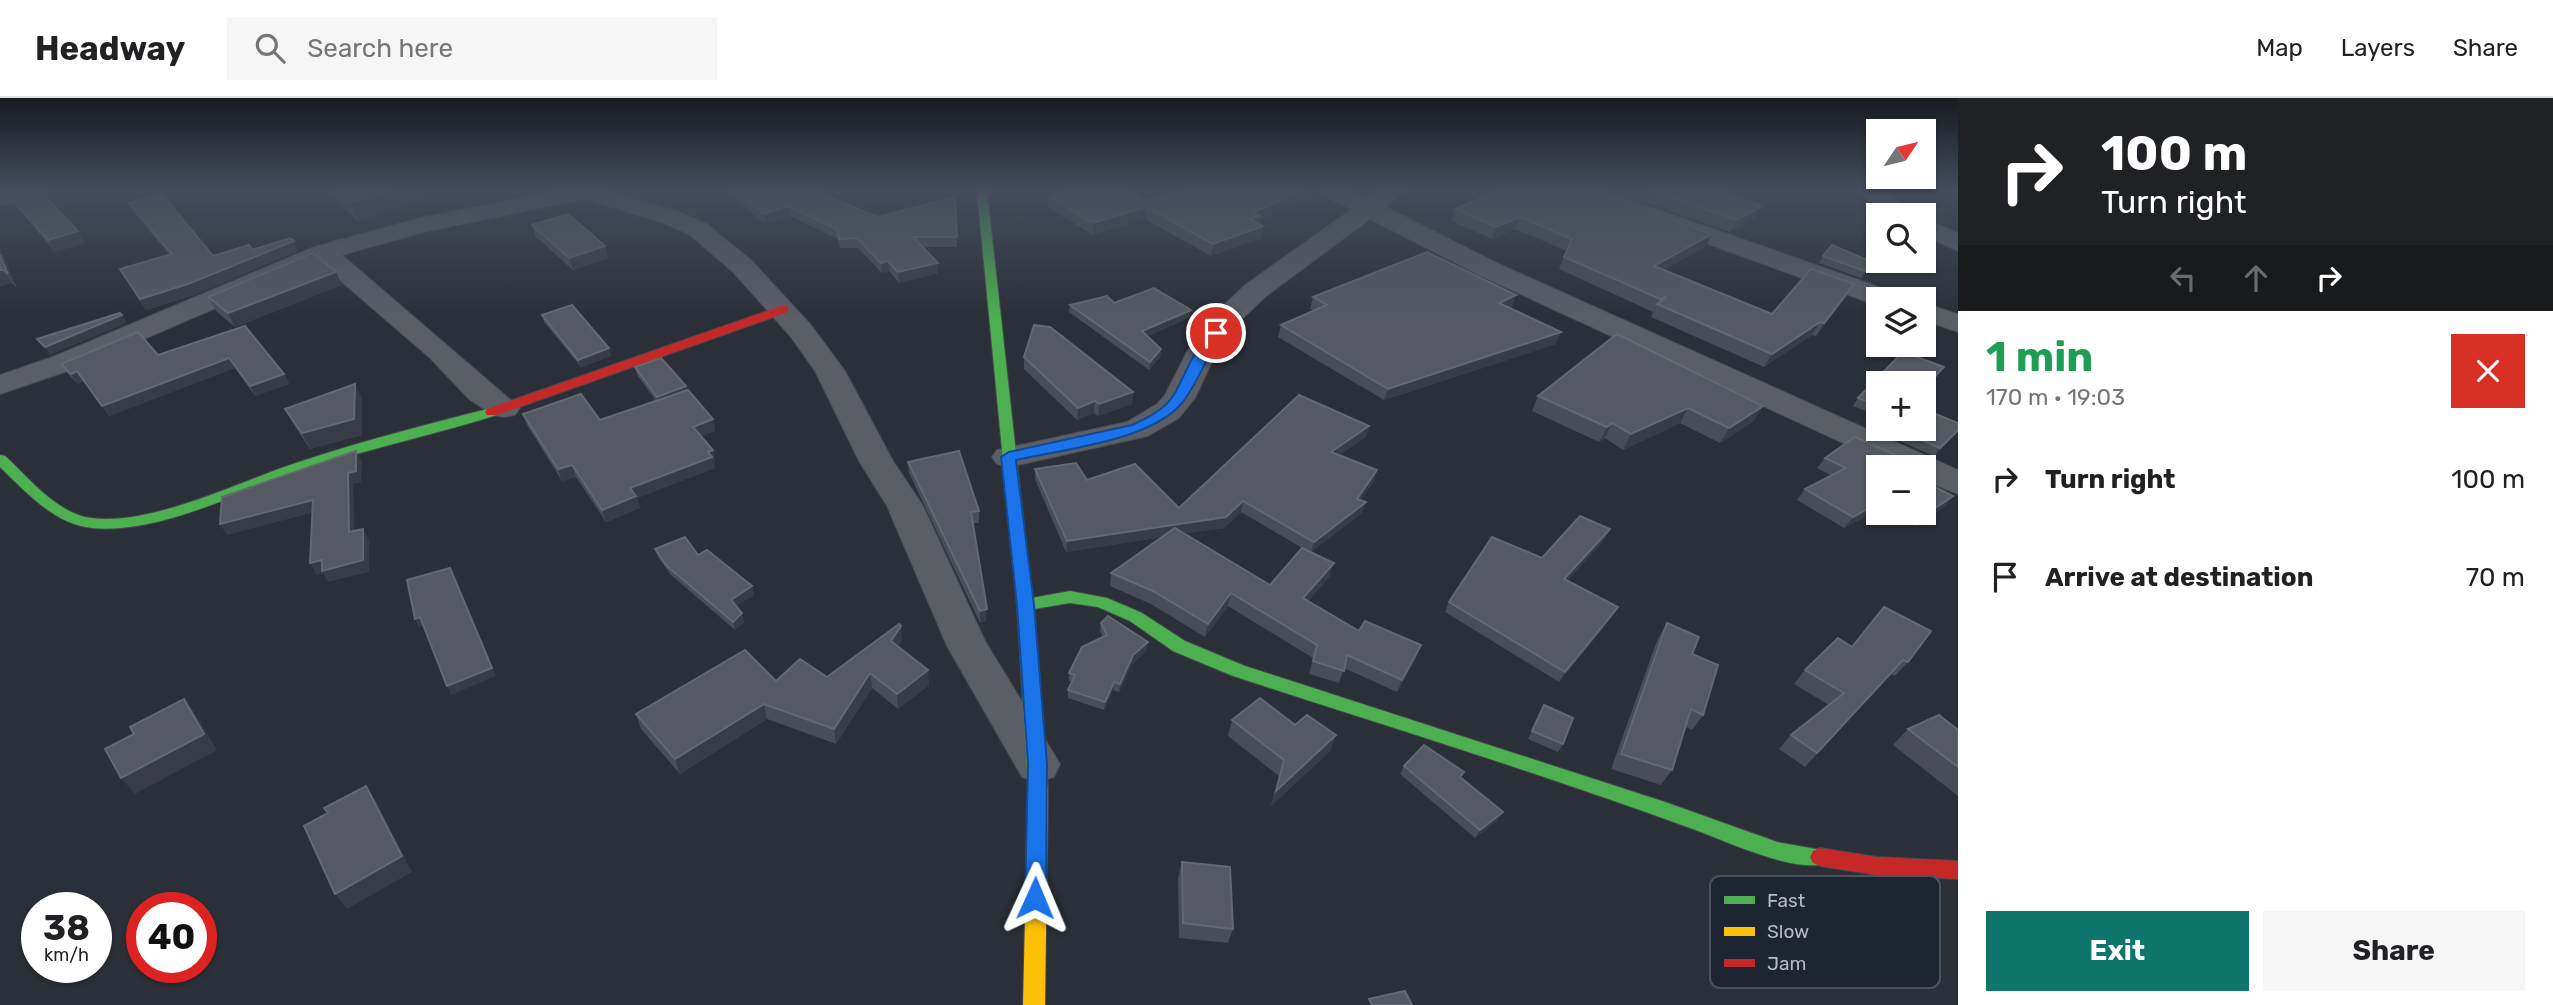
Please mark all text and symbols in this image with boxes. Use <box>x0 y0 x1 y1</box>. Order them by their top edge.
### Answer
search box <box>227 17 717 80</box>
text: Headway <box>35 29 185 68</box>
icon: search <box>251 29 289 67</box>
text: Search here <box>307 33 453 64</box>
text: Map <box>2256 34 2303 62</box>
text: Layers <box>2341 34 2415 62</box>
text: Share <box>2453 34 2518 62</box>
north arrow <box>1866 119 1936 189</box>
map controls <box>1866 119 1936 525</box>
text: 100 m <box>2101 124 2247 182</box>
icon: right <box>1986 126 2077 217</box>
text: Turn right <box>2101 183 2246 221</box>
button: search <box>1866 203 1936 273</box>
icon: left <box>2164 259 2202 297</box>
icon: ahead <box>2237 259 2275 297</box>
icon: right <box>2310 259 2348 297</box>
button: layers <box>1866 287 1936 357</box>
pin <box>1186 303 1246 363</box>
icon: arrive <box>1197 314 1235 352</box>
text: 1 min <box>1986 332 2093 382</box>
button: close <box>2451 334 2525 408</box>
button: + <box>1866 371 1936 441</box>
text: 170 m · 19:03 <box>1986 383 2125 411</box>
button: − <box>1866 455 1936 525</box>
icon: right <box>1986 460 2024 498</box>
text: Turn right <box>2045 464 2175 495</box>
text: 100 m <box>2451 464 2525 495</box>
icon: arrive <box>1986 558 2024 596</box>
text: Arrive at destination <box>2045 562 2313 593</box>
text: 70 m <box>2466 562 2525 593</box>
position arrow <box>998 861 1072 935</box>
legend <box>1710 876 1940 988</box>
text: Fast <box>1767 889 1806 912</box>
speed limit sign: 40 <box>126 892 217 983</box>
text: 38 <box>43 907 90 949</box>
button: Exit <box>1986 911 2249 991</box>
button: Share <box>2263 911 2525 991</box>
text: Slow <box>1767 920 1809 943</box>
text: km/h <box>44 944 89 966</box>
text: Jam <box>1767 952 1806 975</box>

